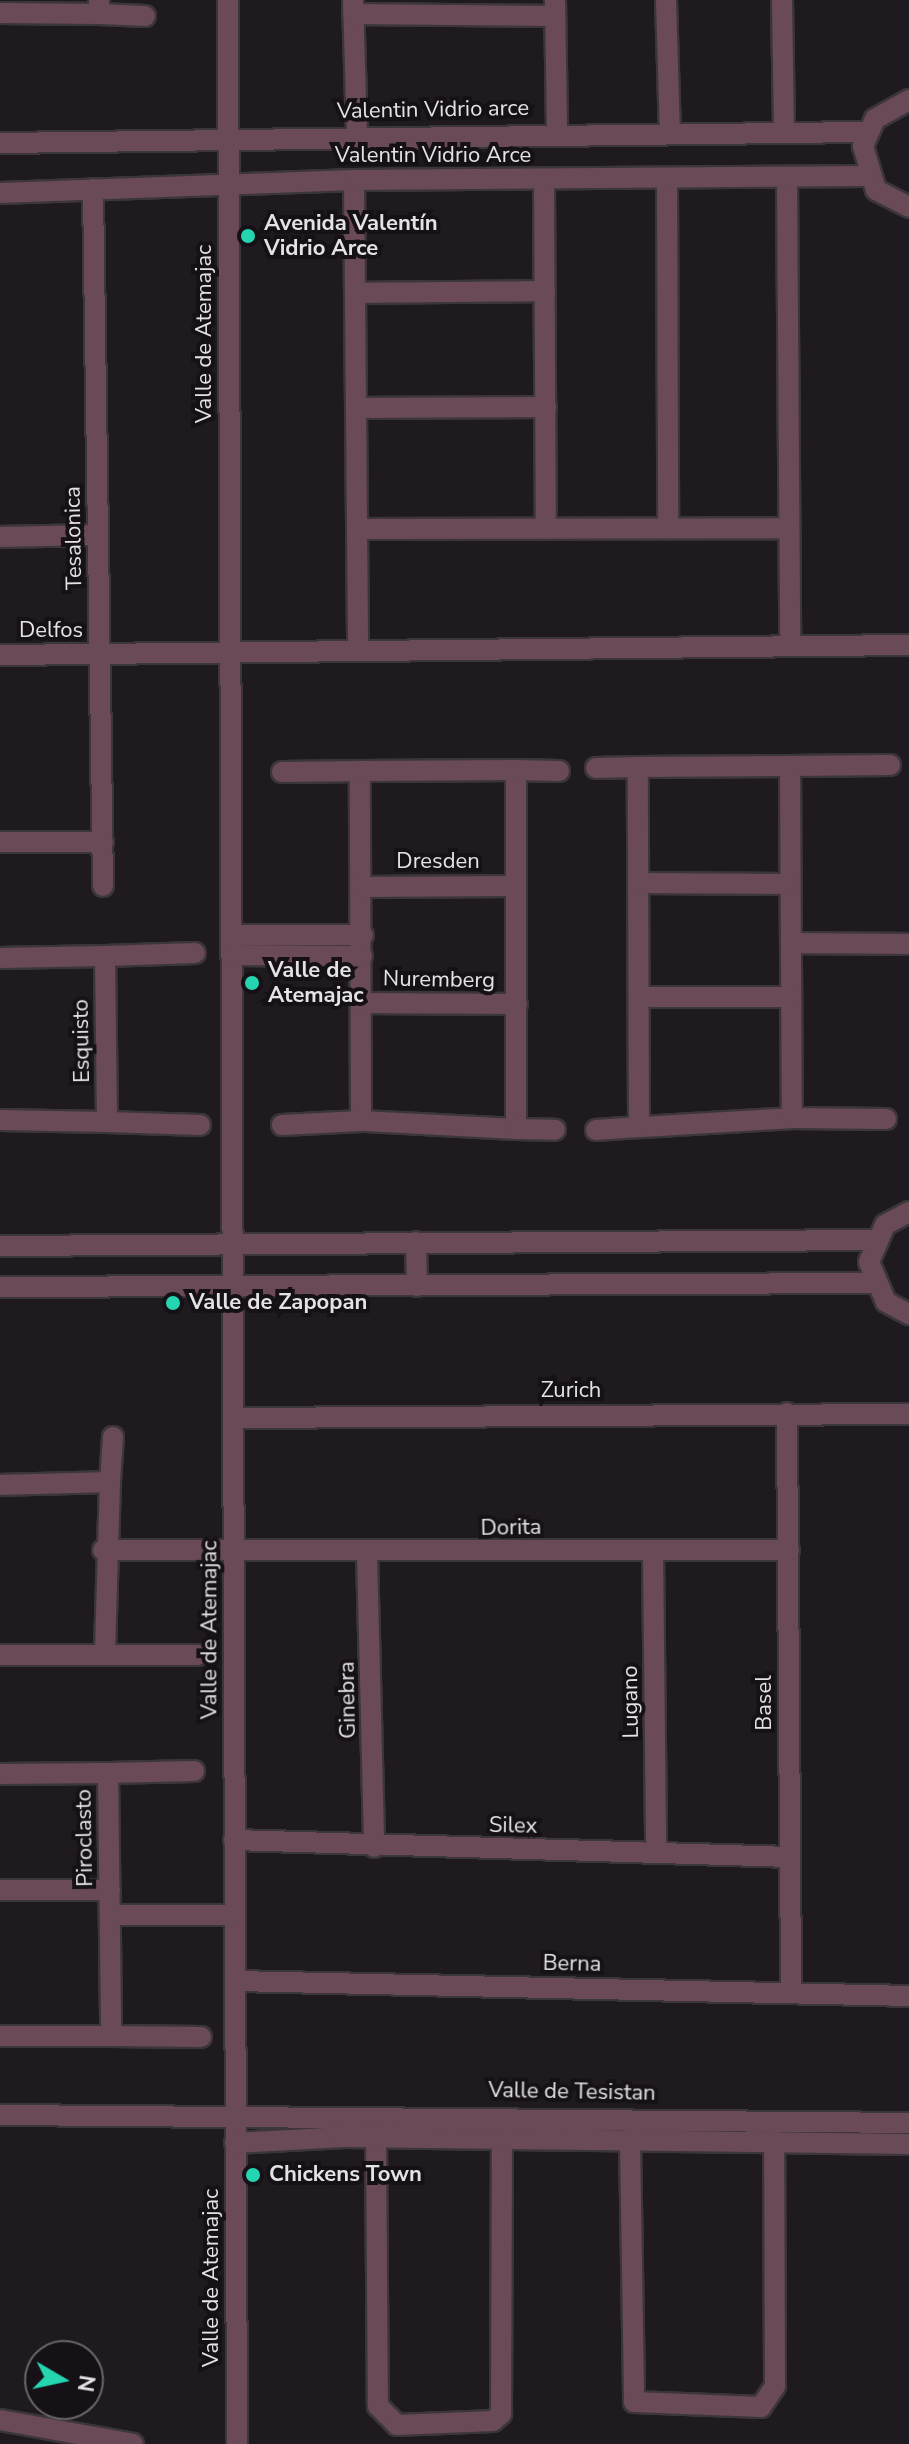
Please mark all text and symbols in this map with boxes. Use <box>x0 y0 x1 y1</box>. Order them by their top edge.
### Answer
street label: Valentin Vidrio arce <box>337 95 529 125</box>
street label: Valentin Vidrio Arce <box>335 143 531 169</box>
place label: Avenida Valentín Vidrio Arce <box>264 210 438 262</box>
marker: Avenida Valentín Vidrio Arce <box>239 227 257 245</box>
street label: Valle de Atemajac <box>192 245 218 423</box>
street label: Tesalonica <box>60 486 88 590</box>
street label: Delfos <box>19 618 83 644</box>
street label: Dresden <box>396 849 480 875</box>
place label: Valle de Atemajac <box>268 957 364 1008</box>
street label: Nuremberg <box>383 966 495 994</box>
marker: Valle de Atemajac <box>243 974 261 992</box>
street label: Esquisto <box>68 999 96 1083</box>
place label: Valle de Zapopan <box>189 1290 367 1316</box>
marker: Valle de Zapopan <box>164 1294 182 1312</box>
street label: Zurich <box>541 1378 601 1404</box>
street label: Dorita <box>480 1514 542 1542</box>
street label: Valle de Atemajac <box>197 1541 223 1719</box>
street label: Ginebra <box>334 1661 362 1739</box>
street label: Lugano <box>617 1665 645 1739</box>
street label: Basel <box>752 1675 778 1731</box>
street label: Piroclasto <box>71 1789 99 1887</box>
street label: Silex <box>489 1812 537 1840</box>
street label: Berna <box>542 1950 602 1978</box>
street label: Valle de Tesistan <box>488 2077 656 2107</box>
place label: Chickens Town <box>269 2162 422 2188</box>
marker: Chickens Town <box>244 2166 262 2184</box>
street label: Valle de Atemajac <box>199 2189 225 2367</box>
north arrow <box>24 2340 104 2420</box>
text: N <box>70 2373 102 2394</box>

